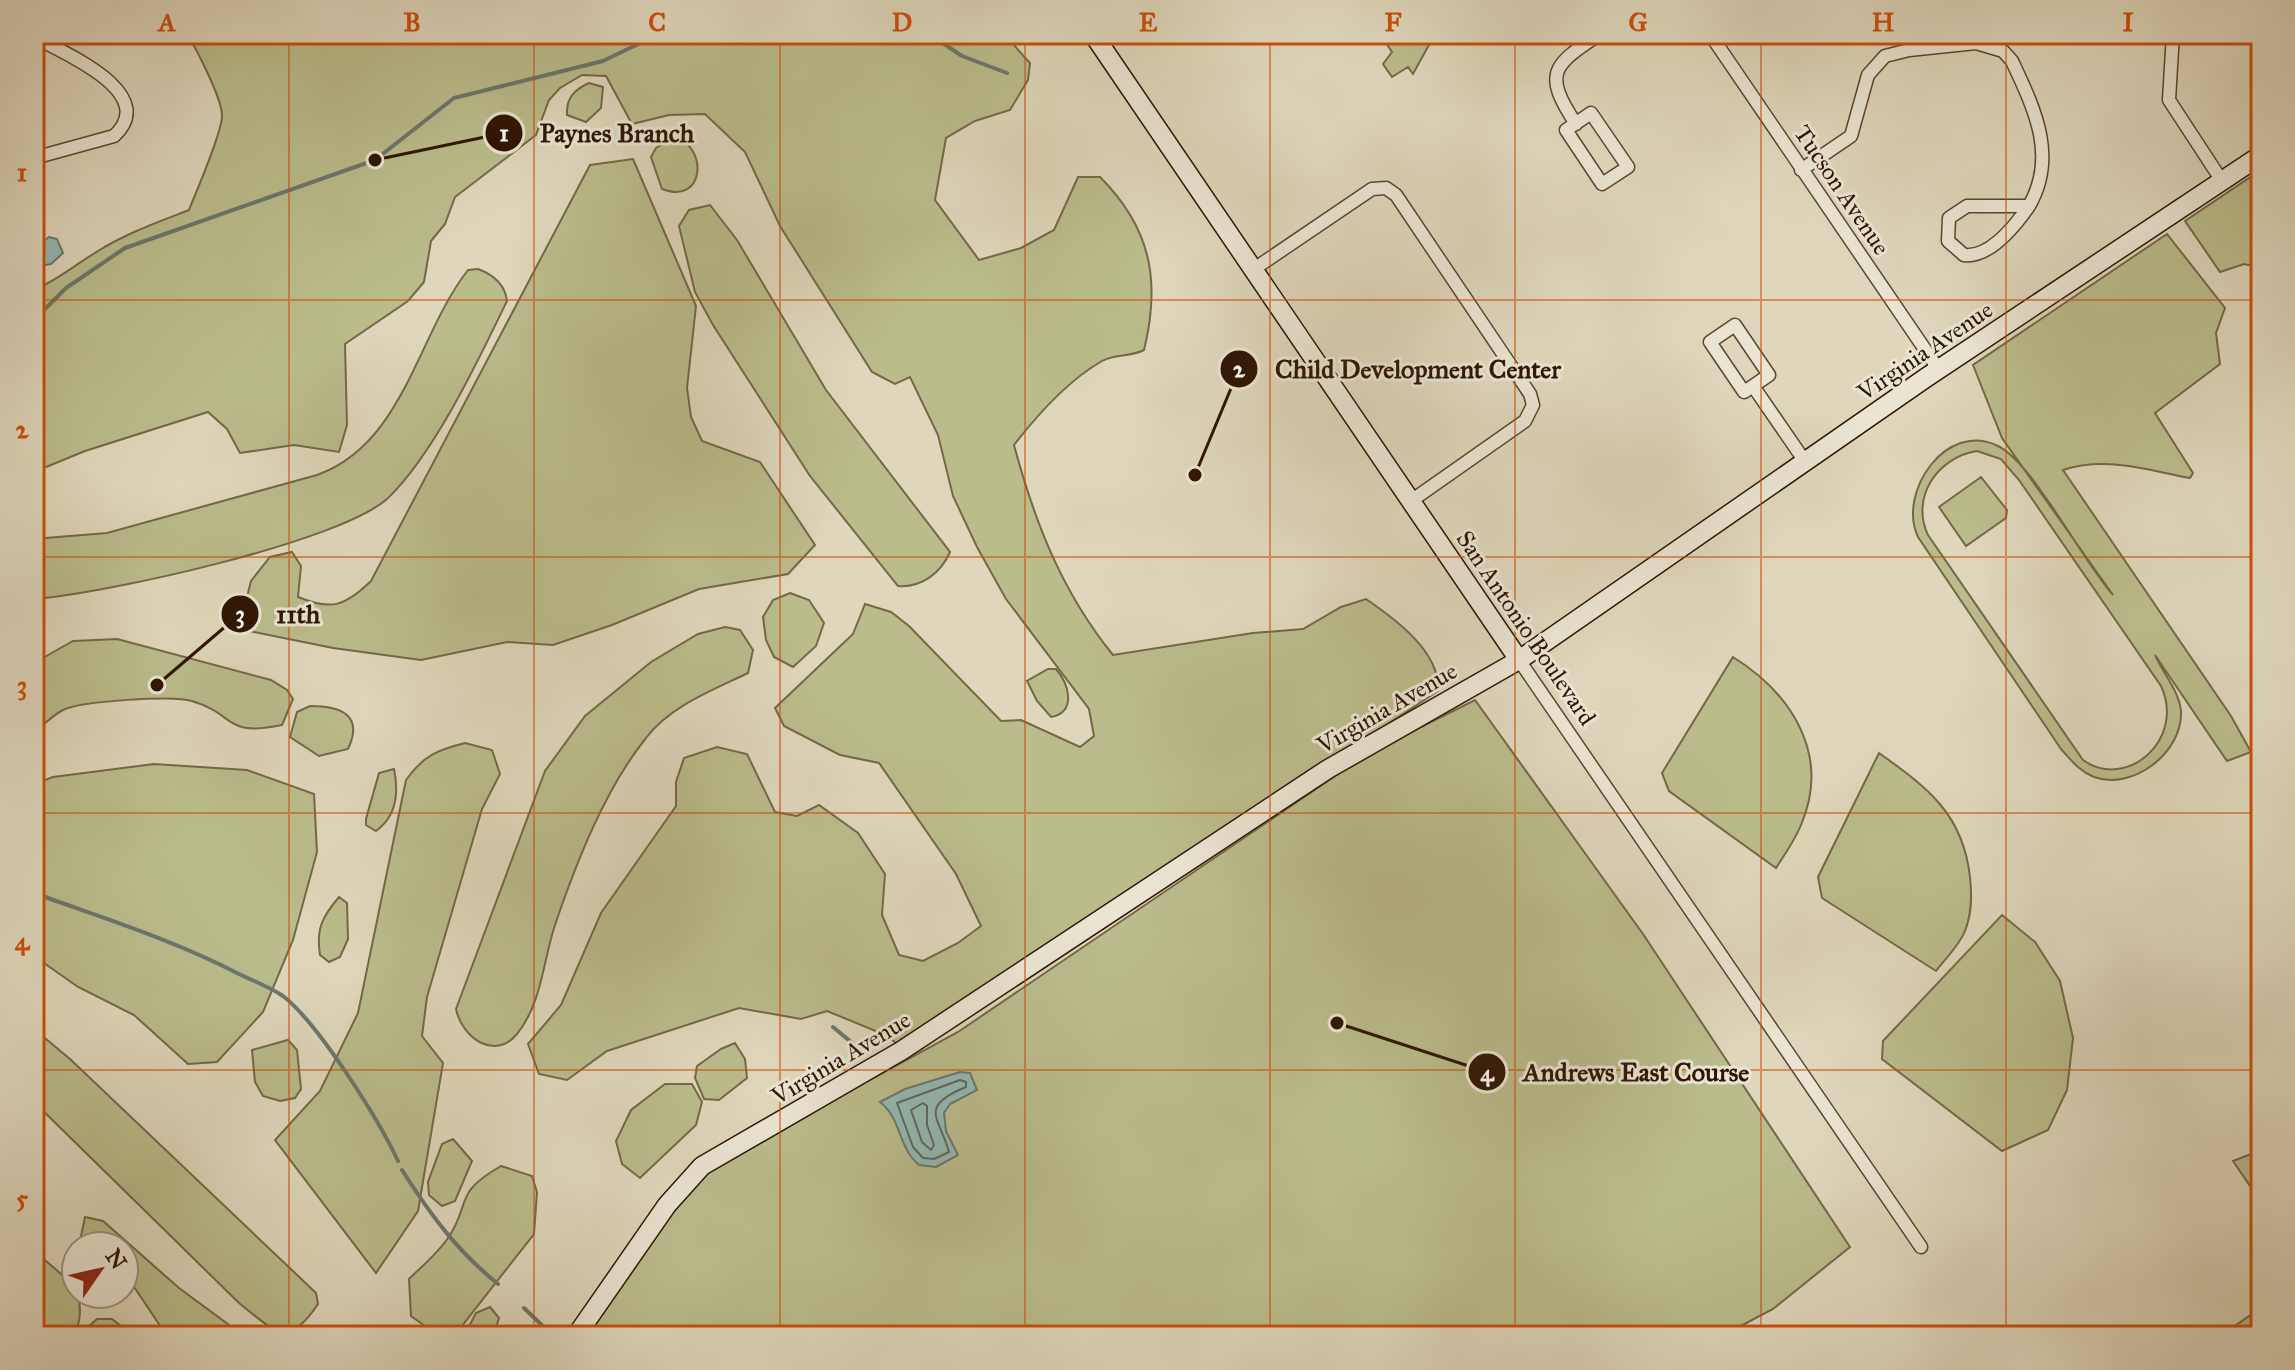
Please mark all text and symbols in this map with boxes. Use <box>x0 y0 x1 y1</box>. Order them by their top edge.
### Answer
text: A <box>156 6 176 38</box>
text: B <box>403 6 421 38</box>
text: C <box>648 6 666 38</box>
text: D <box>892 6 912 38</box>
text: E <box>1139 6 1158 38</box>
text: F <box>1385 6 1402 38</box>
text: G <box>1628 6 1648 38</box>
text: H <box>1872 6 1895 38</box>
text: I <box>2122 6 2134 38</box>
callout: Paynes Branch <box>484 108 710 158</box>
text: Paynes Branch <box>540 117 695 149</box>
text: 1 <box>499 118 509 148</box>
street label: Tucson Avenue <box>1788 119 1896 261</box>
text: 1 <box>17 156 27 188</box>
street label: Virginia Avenue <box>1851 295 1998 408</box>
callout: Child Development Center <box>1219 344 1577 394</box>
text: Child Development Center <box>1275 353 1562 385</box>
text: 2 <box>1233 354 1246 384</box>
text: 2 <box>16 413 30 445</box>
street label: San Antonio Boulevard <box>1450 525 1602 731</box>
callout: 11th <box>220 589 336 639</box>
text: 11th <box>276 598 321 630</box>
text: 3 <box>235 599 245 629</box>
street label: Virginia Avenue <box>1311 656 1462 761</box>
text: 3 <box>17 669 27 701</box>
text: 4 <box>15 925 31 957</box>
street label: Virginia Avenue <box>765 1005 916 1112</box>
callout: Andrews East Course <box>1467 1047 1765 1097</box>
text: Andrews East Course <box>1521 1056 1749 1088</box>
text: 4 <box>1480 1058 1495 1088</box>
text: 5 <box>16 1182 29 1214</box>
north arrow <box>60 1230 140 1310</box>
text: N <box>100 1244 133 1275</box>

